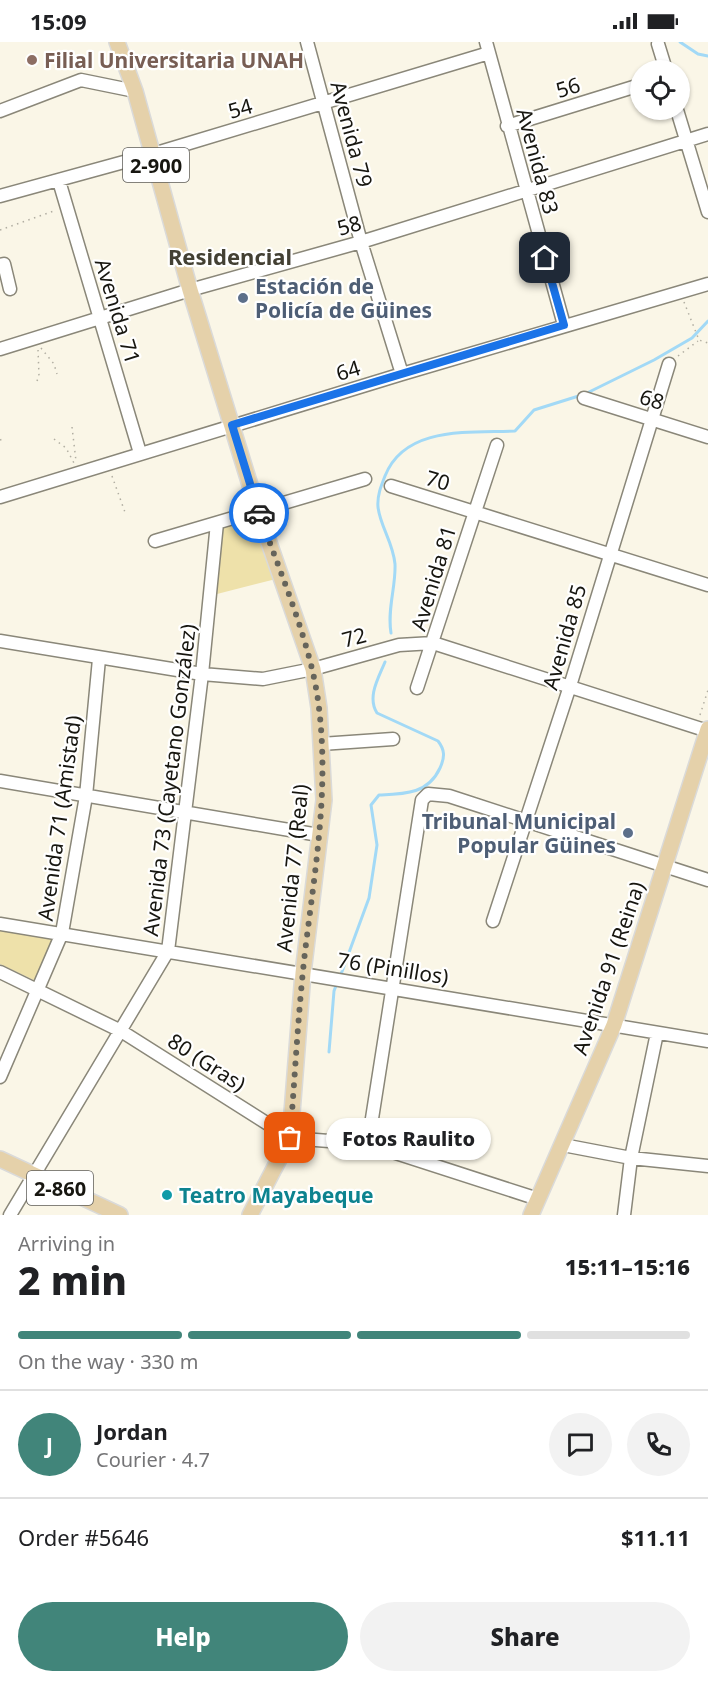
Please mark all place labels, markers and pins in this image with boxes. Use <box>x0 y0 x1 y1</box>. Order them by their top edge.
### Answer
place label: Filial Universitaria UNAH <box>44 46 304 74</box>
marker: Filial Universitaria UNAH <box>25 53 39 67</box>
pin <box>519 232 570 283</box>
place label: Estación de Policía de Güines <box>255 272 432 324</box>
marker: Estación de Policía de Güines <box>236 291 250 305</box>
place label: Tribunal Municipal Popular Güines <box>422 807 616 859</box>
marker: Tribunal Municipal Popular Güines <box>621 826 635 840</box>
pin <box>264 1112 315 1163</box>
callout: Fotos Raulito <box>326 1117 491 1159</box>
place label: Teatro Mayabeque <box>179 1181 374 1209</box>
marker: Teatro Mayabeque <box>160 1188 174 1202</box>

